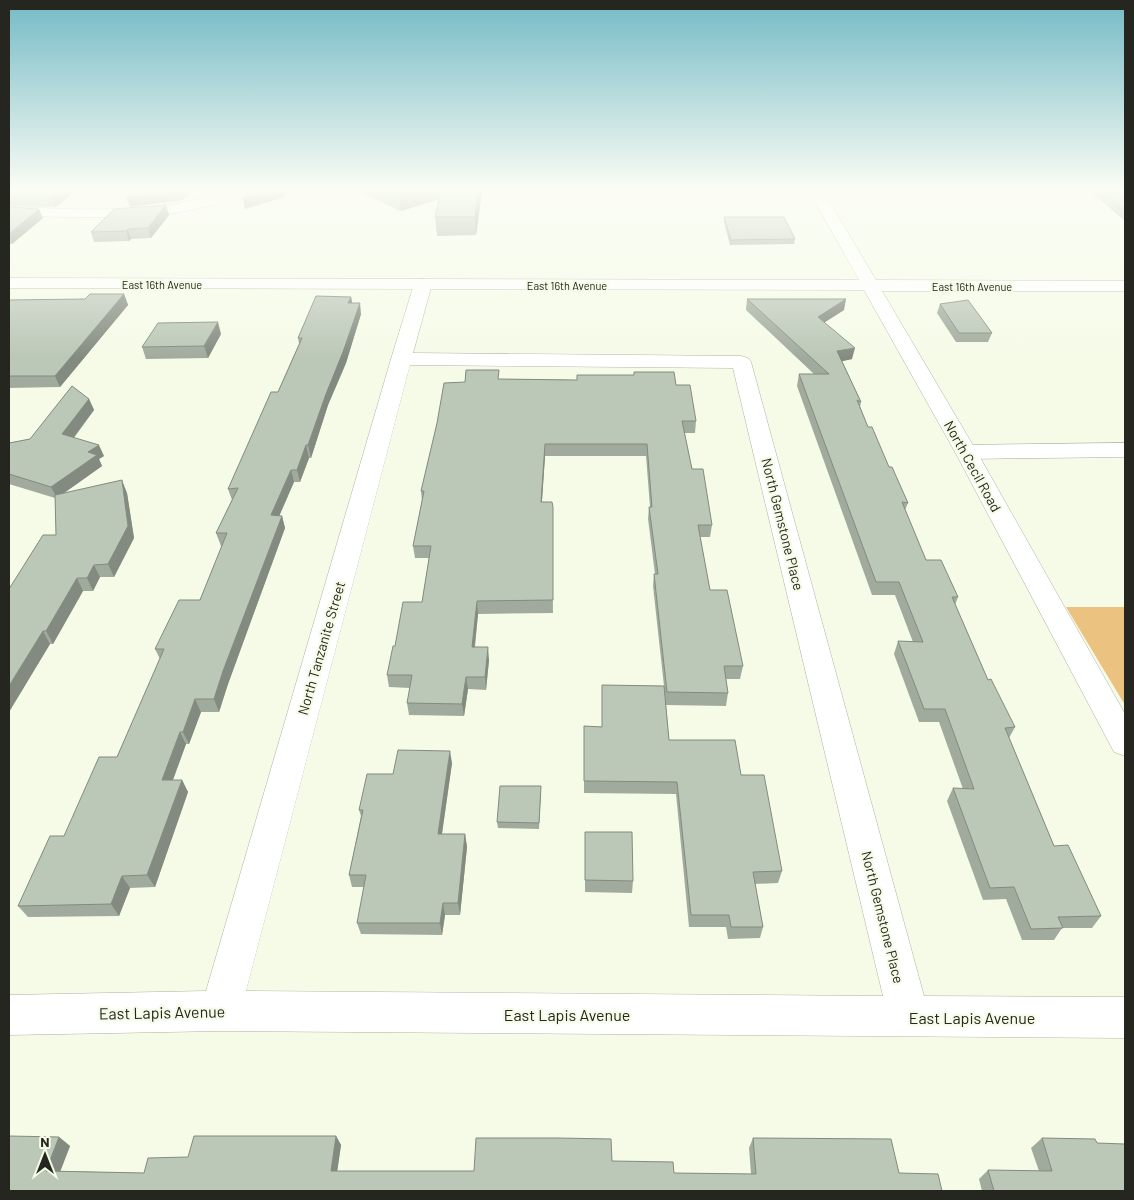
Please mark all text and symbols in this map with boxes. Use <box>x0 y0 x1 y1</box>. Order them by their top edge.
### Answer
street label: East 16th Avenue <box>122 278 202 291</box>
street label: East 16th Avenue <box>527 279 607 292</box>
street label: East 16th Avenue <box>932 280 1012 293</box>
street label: North Cecil Road <box>941 417 1005 515</box>
street label: North Gemstone Place <box>758 456 808 592</box>
street label: North Tanzanite Street <box>294 579 348 717</box>
street label: North Gemstone Place <box>858 849 908 985</box>
street label: East Lapis Avenue <box>99 1001 225 1023</box>
street label: East Lapis Avenue <box>504 1005 630 1024</box>
street label: East Lapis Avenue <box>909 1008 1035 1027</box>
north arrow <box>20 1130 70 1180</box>
text: N <box>40 1133 50 1150</box>

